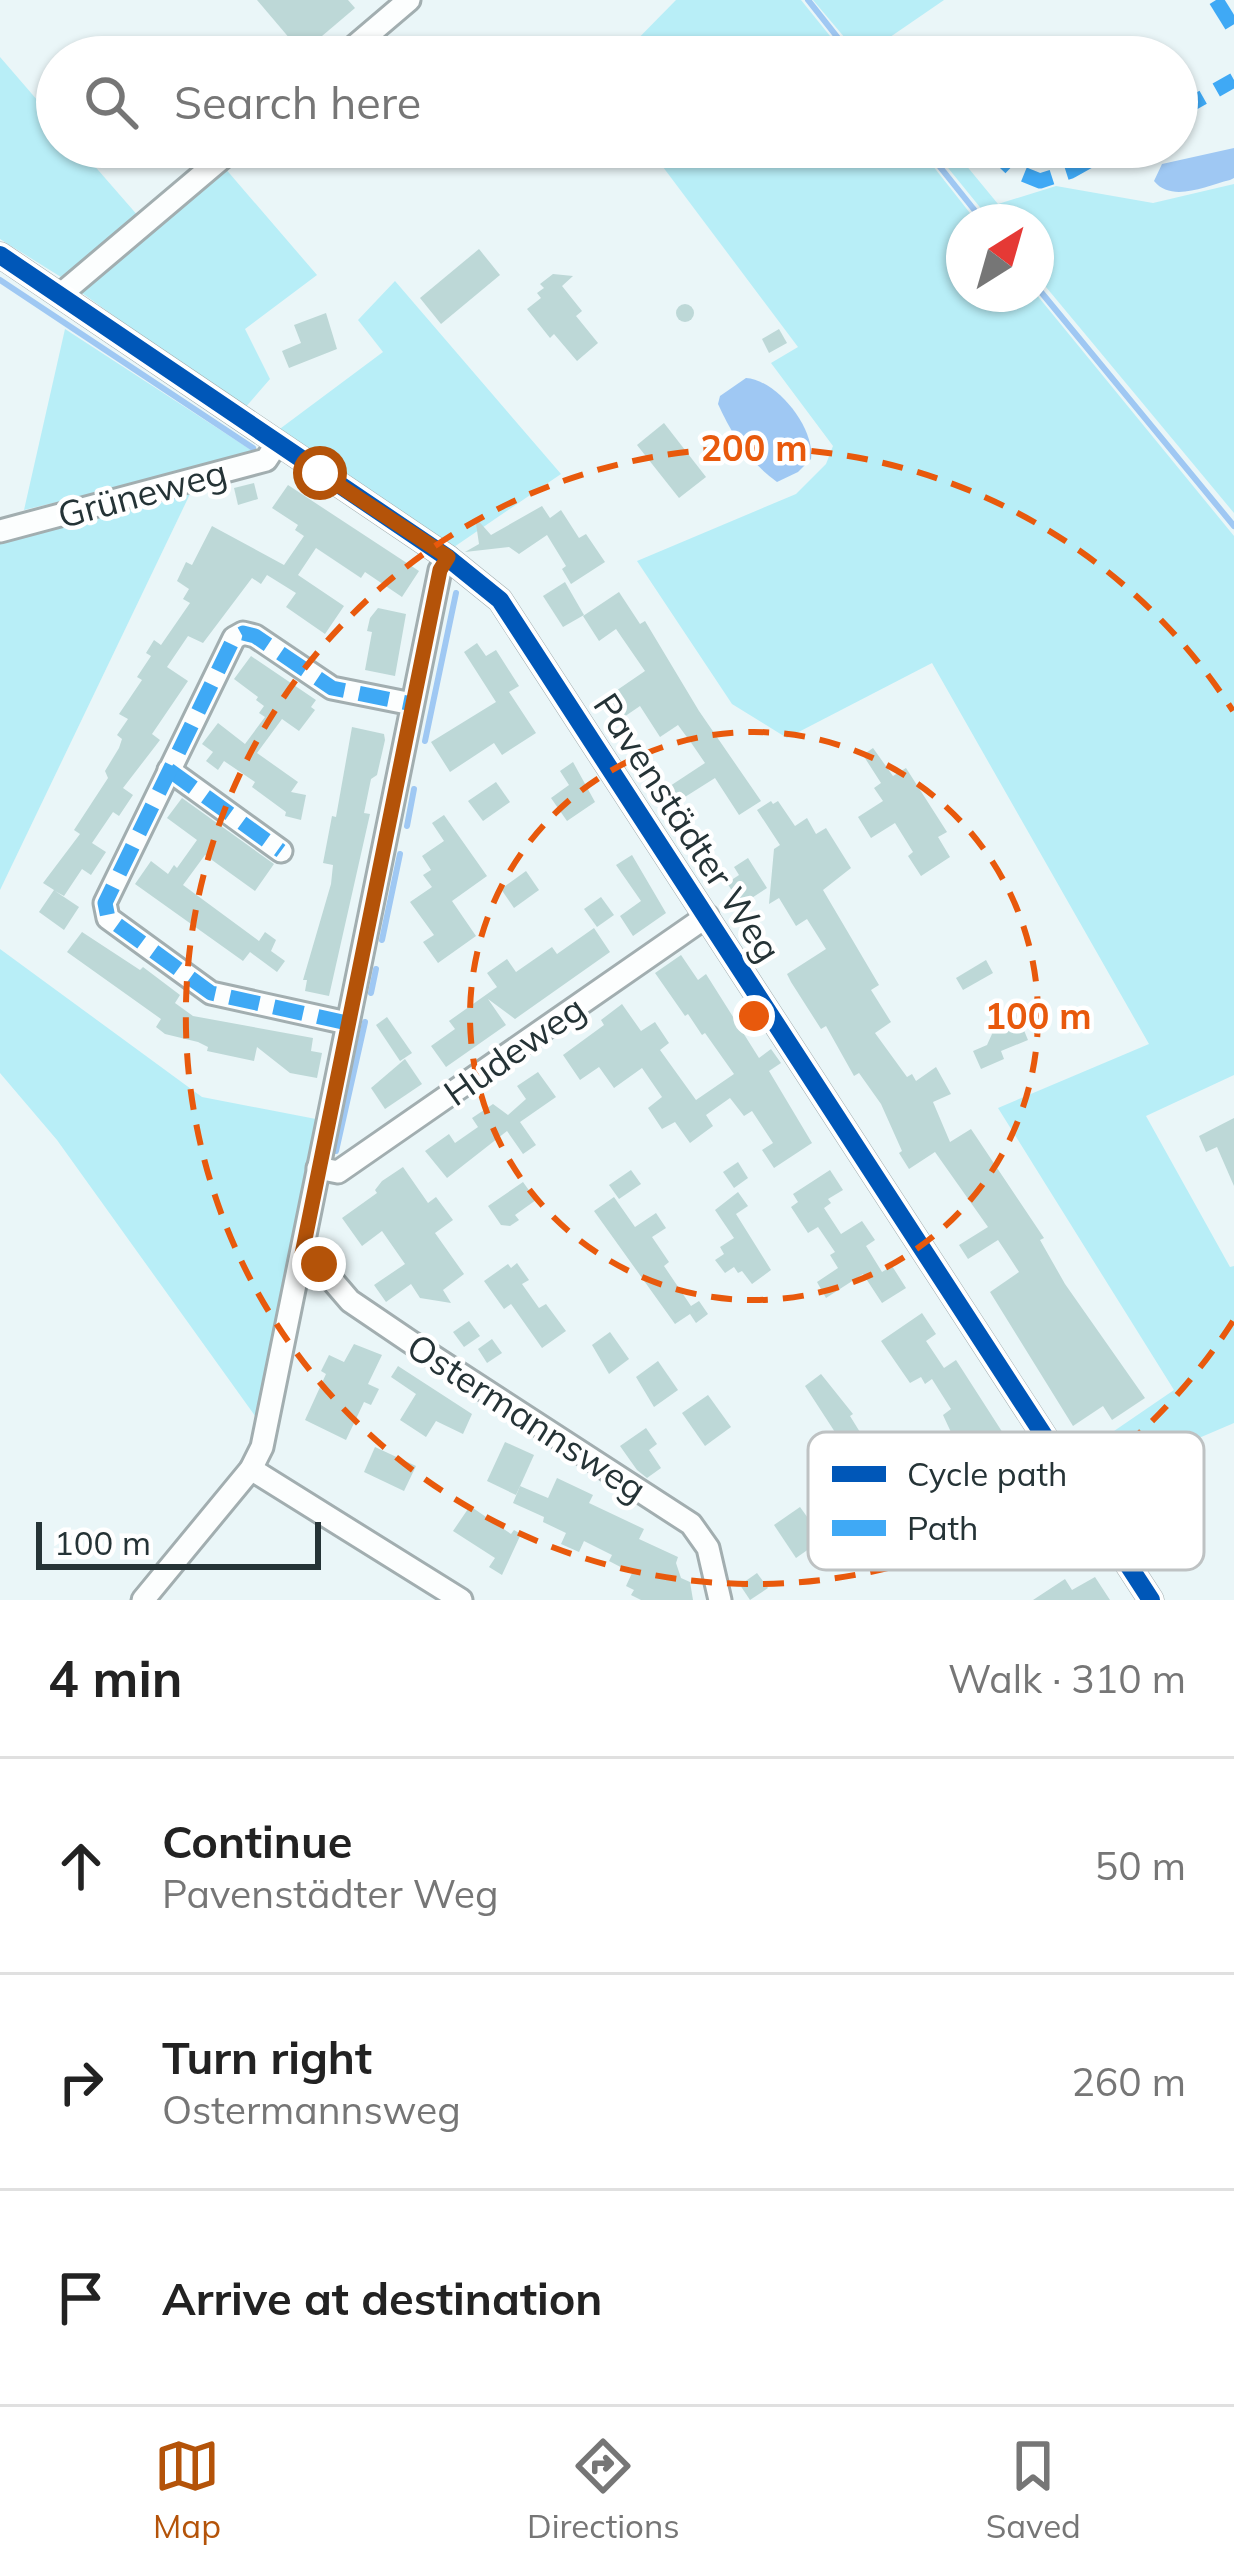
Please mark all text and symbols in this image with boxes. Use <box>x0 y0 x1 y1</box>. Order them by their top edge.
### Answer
search box <box>36 36 1198 168</box>
icon: search <box>78 69 144 135</box>
text: Search here <box>174 74 421 130</box>
north arrow <box>946 204 1054 312</box>
text: 200 m <box>700 425 808 470</box>
route start <box>293 446 347 500</box>
street label: Grüneweg <box>53 449 231 537</box>
street label: Pavenstädter Weg <box>585 684 791 970</box>
street label: Hudeweg <box>435 985 593 1115</box>
text: 100 m <box>984 993 1092 1038</box>
centre of rings <box>733 995 775 1037</box>
route end <box>292 1237 346 1291</box>
street label: Ostermannsweg <box>399 1323 655 1511</box>
legend <box>808 1432 1204 1570</box>
text: Cycle path <box>907 1453 1067 1494</box>
text: Path <box>907 1507 978 1548</box>
scale bar <box>36 1516 321 1569</box>
text: 100 m <box>54 1522 151 1563</box>
text: 4 min <box>48 1646 183 1710</box>
text: Walk · 310 m <box>948 1654 1186 1703</box>
text: Continue <box>162 1813 352 1869</box>
icon: ahead <box>48 1833 114 1899</box>
text: 50 m <box>1095 1841 1186 1890</box>
text: Pavenstädter Weg <box>162 1869 499 1918</box>
text: Turn right <box>162 2029 372 2085</box>
icon: right <box>48 2049 114 2115</box>
text: 260 m <box>1071 2057 1186 2106</box>
text: Ostermannsweg <box>162 2085 461 2134</box>
icon: arrive <box>48 2265 114 2331</box>
text: Arrive at destination <box>162 2270 602 2326</box>
tab: Map <box>153 2433 221 2546</box>
tab: Directions <box>527 2433 680 2546</box>
tab: Saved <box>986 2433 1081 2546</box>

